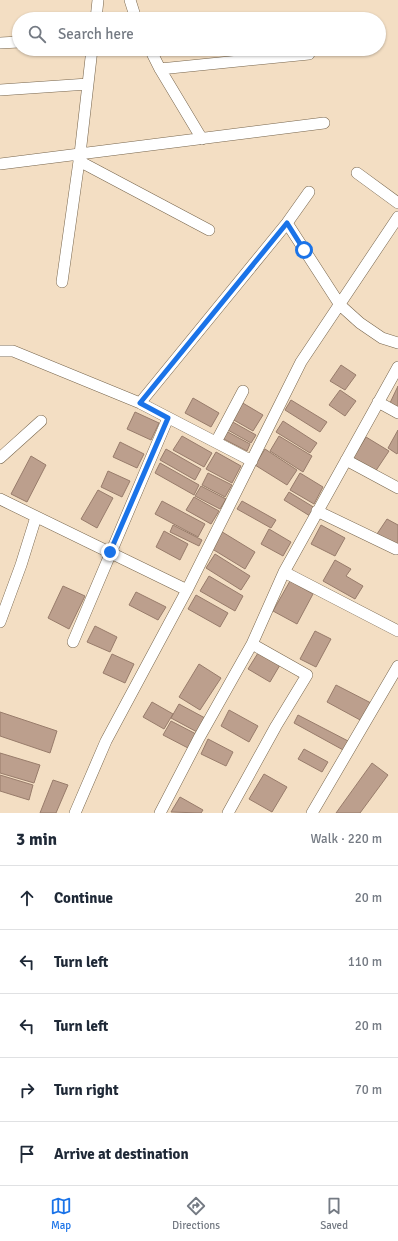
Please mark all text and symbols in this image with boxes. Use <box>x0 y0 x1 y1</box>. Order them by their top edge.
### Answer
search box <box>12 12 386 56</box>
icon: search <box>26 23 48 45</box>
text: Search here <box>58 25 134 43</box>
route start <box>295 241 313 259</box>
route end <box>101 543 119 561</box>
text: 3 min <box>16 829 57 850</box>
text: Walk · 220 m <box>311 831 382 847</box>
icon: ahead <box>16 887 38 909</box>
text: Continue <box>54 889 113 907</box>
text: 20 m <box>355 890 382 906</box>
icon: left <box>16 951 38 973</box>
text: Turn left <box>54 953 108 971</box>
text: 110 m <box>348 954 382 970</box>
icon: left <box>16 1015 38 1037</box>
text: Turn left <box>54 1017 108 1035</box>
text: 20 m <box>355 1018 382 1034</box>
icon: right <box>16 1079 38 1101</box>
text: Turn right <box>54 1081 119 1099</box>
text: 70 m <box>355 1082 382 1098</box>
icon: arrive <box>16 1143 38 1165</box>
text: Arrive at destination <box>54 1145 189 1163</box>
tab: Map <box>50 1195 72 1232</box>
tab: Directions <box>172 1195 220 1232</box>
tab: Saved <box>320 1195 348 1232</box>

